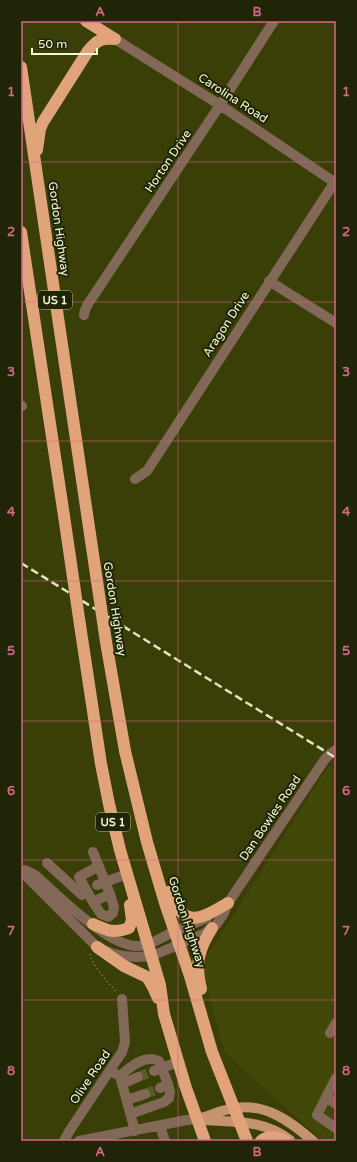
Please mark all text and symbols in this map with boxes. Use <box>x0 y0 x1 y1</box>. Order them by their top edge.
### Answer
text: A <box>95 4 105 20</box>
text: B <box>252 4 262 20</box>
scale bar <box>32 30 97 56</box>
text: 50 m <box>38 37 67 51</box>
street label: Carolina Road <box>196 70 270 126</box>
text: 1 <box>7 84 15 100</box>
text: 1 <box>342 84 350 100</box>
street label: Horton Drive <box>142 127 194 195</box>
street label: Gordon Highway <box>45 181 73 278</box>
text: 2 <box>7 224 15 240</box>
text: 2 <box>342 224 350 240</box>
street label: Aragon Drive <box>200 289 252 359</box>
road number: US 1 <box>38 291 72 309</box>
text: 3 <box>7 364 15 380</box>
text: 3 <box>342 364 350 380</box>
text: 4 <box>7 504 16 520</box>
text: 4 <box>342 504 351 520</box>
street label: Gordon Highway <box>101 561 129 658</box>
text: 5 <box>7 643 15 659</box>
text: 5 <box>342 643 350 659</box>
street label: Dan Bowles Road <box>236 773 304 863</box>
text: 6 <box>7 783 15 799</box>
text: 6 <box>342 783 350 799</box>
road number: US 1 <box>96 813 130 831</box>
street label: Gordon Highway <box>166 875 209 970</box>
text: 7 <box>7 923 15 939</box>
text: 7 <box>342 923 350 939</box>
street label: Olive Road <box>67 1047 113 1107</box>
text: 8 <box>7 1063 15 1079</box>
text: 8 <box>342 1063 350 1079</box>
text: A <box>95 1144 105 1160</box>
text: B <box>252 1144 262 1160</box>

